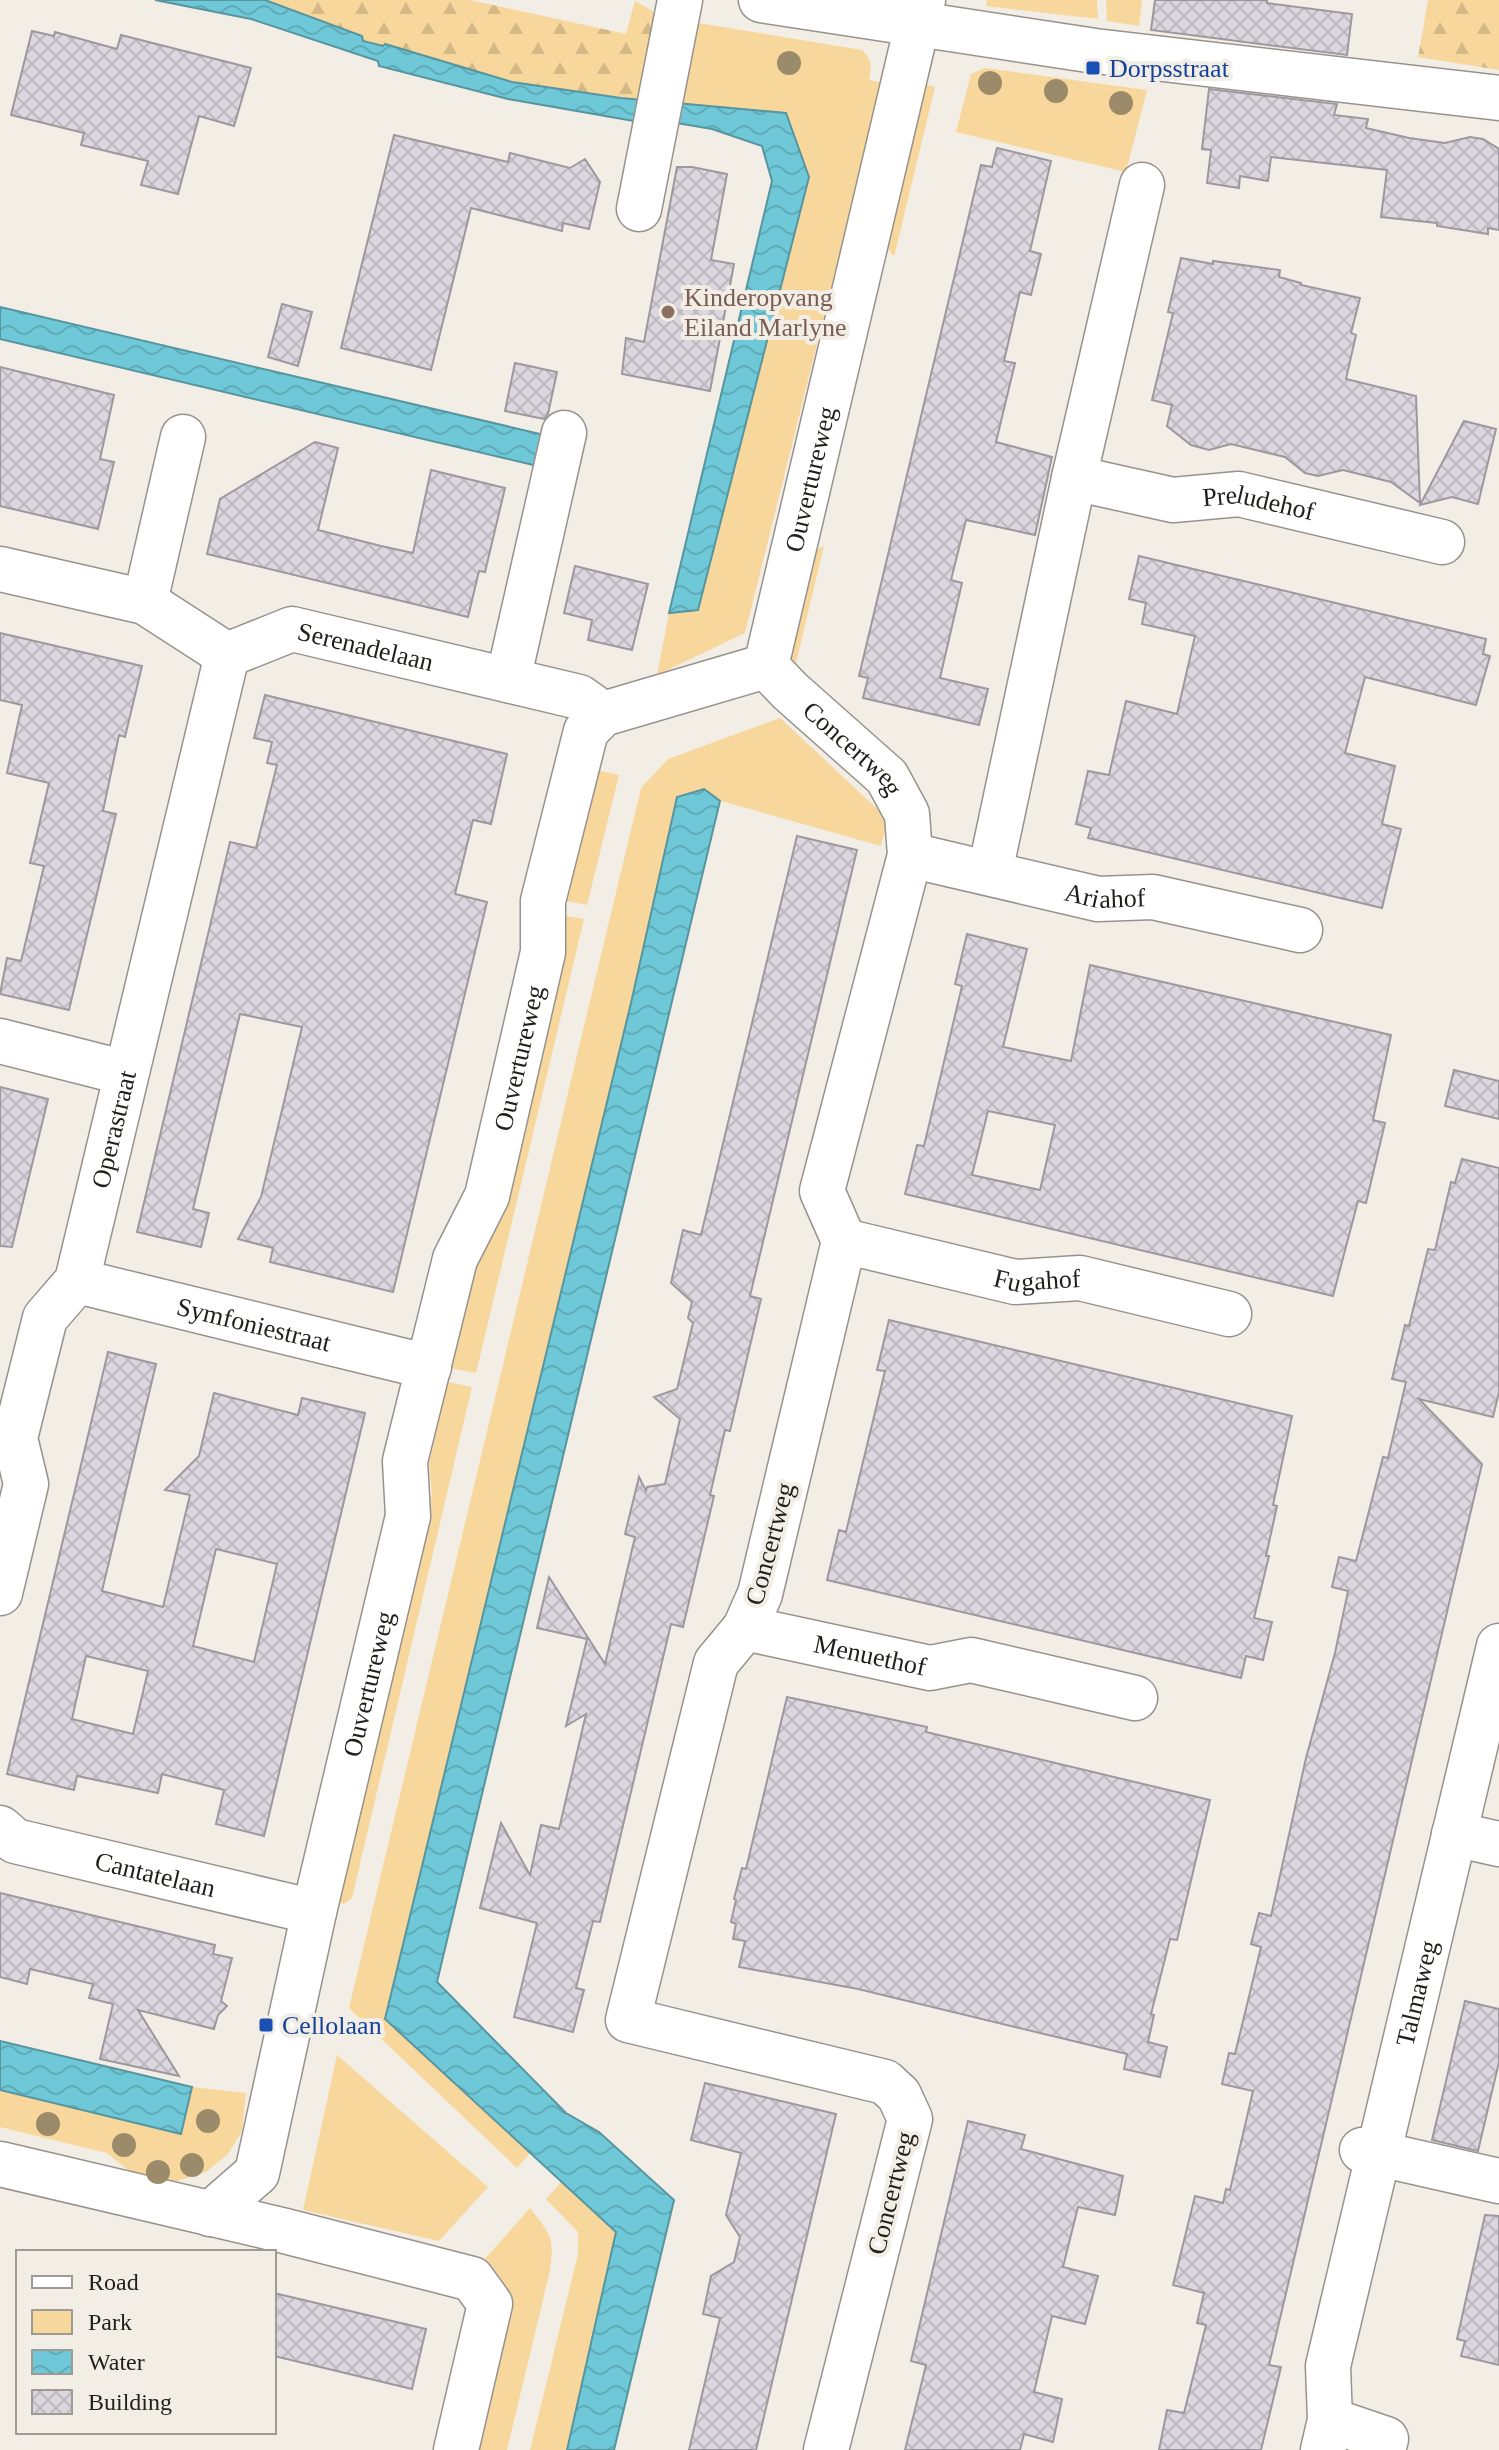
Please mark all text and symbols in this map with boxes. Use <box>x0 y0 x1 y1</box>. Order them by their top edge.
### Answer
place label: Dorpsstraat <box>1109 54 1230 83</box>
marker: Dorpsstraat <box>1084 59 1102 77</box>
place label: Kinderopvang Eiland Marlyne <box>684 283 846 342</box>
marker: Kinderopvang Eiland Marlyne <box>659 303 677 321</box>
street label: Ouvertureweg <box>779 403 841 555</box>
street label: Preludehof <box>1201 479 1318 526</box>
street label: Serenadelaan <box>295 616 436 677</box>
street label: Concertweg <box>797 695 909 800</box>
street label: Ariahof <box>1062 877 1146 913</box>
street label: Ouvertureweg <box>488 982 549 1134</box>
street label: Operastraat <box>85 1067 142 1191</box>
street label: Fugahof <box>991 1263 1082 1298</box>
street label: Symfoniestraat <box>174 1291 334 1357</box>
street label: Concertweg <box>740 1480 800 1608</box>
street label: Ouvertureweg <box>337 1608 399 1760</box>
street label: Menuethof <box>811 1629 929 1681</box>
street label: Cantatelaan <box>92 1846 218 1903</box>
street label: Talmaweg <box>1390 1937 1443 2049</box>
place label: Cellolaan <box>282 2011 382 2040</box>
marker: Cellolaan <box>257 2016 275 2034</box>
street label: Concertweg <box>862 2129 920 2257</box>
legend <box>16 2250 276 2434</box>
text: Road <box>88 2269 139 2295</box>
text: Park <box>88 2309 132 2335</box>
text: Water <box>88 2349 145 2375</box>
text: Building <box>88 2389 172 2415</box>

